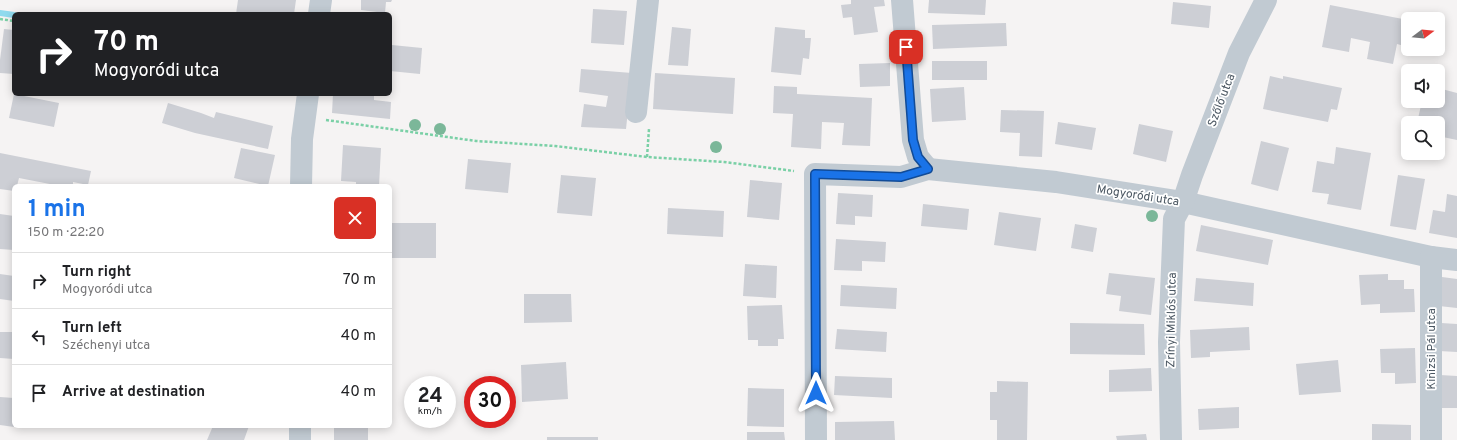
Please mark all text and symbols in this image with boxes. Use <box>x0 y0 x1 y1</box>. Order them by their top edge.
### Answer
north arrow <box>1401 12 1445 56</box>
map controls <box>1401 12 1445 160</box>
text: 70 m <box>94 25 159 61</box>
icon: right <box>28 28 80 80</box>
pin <box>889 30 923 64</box>
icon: arrive <box>895 36 917 58</box>
text: Mogyoródi utca <box>94 60 219 83</box>
button: sound <box>1401 64 1445 108</box>
street label: Szőlő utca <box>1204 71 1239 129</box>
button: search <box>1401 116 1445 160</box>
street label: Mogyoródi utca <box>1095 182 1180 210</box>
text: 1 min <box>28 195 86 225</box>
button: close <box>334 197 376 239</box>
text: 150 m · 22:20 <box>28 225 105 241</box>
text: Turn right <box>62 263 131 282</box>
icon: right <box>28 270 50 292</box>
text: 70 m <box>343 271 376 290</box>
street label: Zrínyi Miklós utca <box>1163 272 1181 368</box>
text: Mogyoródi utca <box>62 282 152 298</box>
street label: Kinizsi Pál utca <box>1424 308 1440 390</box>
text: Turn left <box>62 319 122 338</box>
icon: left <box>28 326 50 348</box>
text: 40 m <box>341 327 376 346</box>
text: Széchenyi utca <box>62 338 150 354</box>
position arrow <box>795 372 837 414</box>
speed limit sign: 30 <box>464 376 516 428</box>
icon: arrive <box>28 382 50 404</box>
text: Arrive at destination <box>62 383 205 402</box>
text: 40 m <box>341 383 376 402</box>
text: 24 <box>417 384 443 410</box>
text: km/h <box>418 405 442 418</box>

